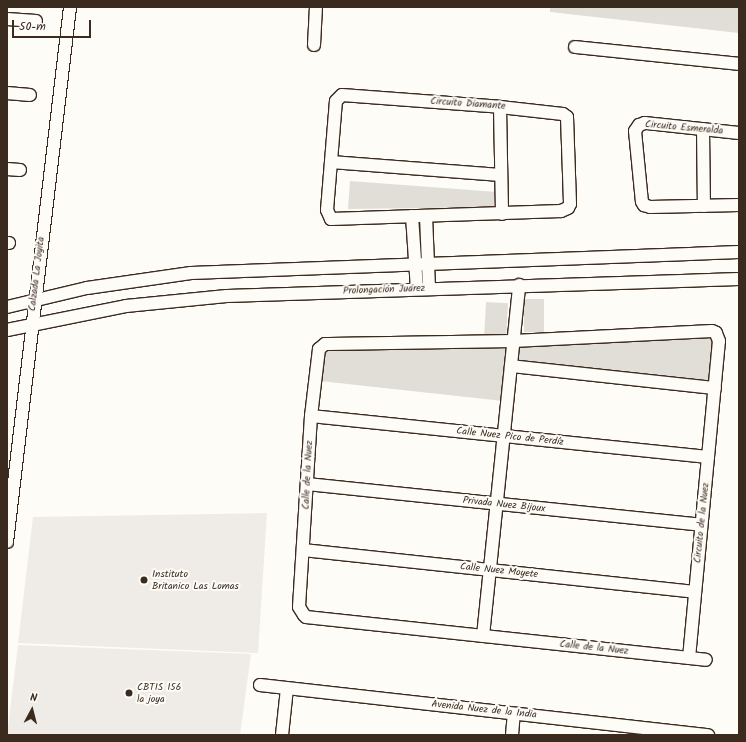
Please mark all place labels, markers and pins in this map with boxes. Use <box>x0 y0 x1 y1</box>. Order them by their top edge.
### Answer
place label: Instituto Britanico Las Lomas <box>152 568 239 592</box>
marker: Instituto Britanico Las Lomas <box>139 575 149 585</box>
place label: CBTIS 156 la joya <box>137 681 181 704</box>
marker: CBTIS 156 la joya <box>124 688 134 698</box>

